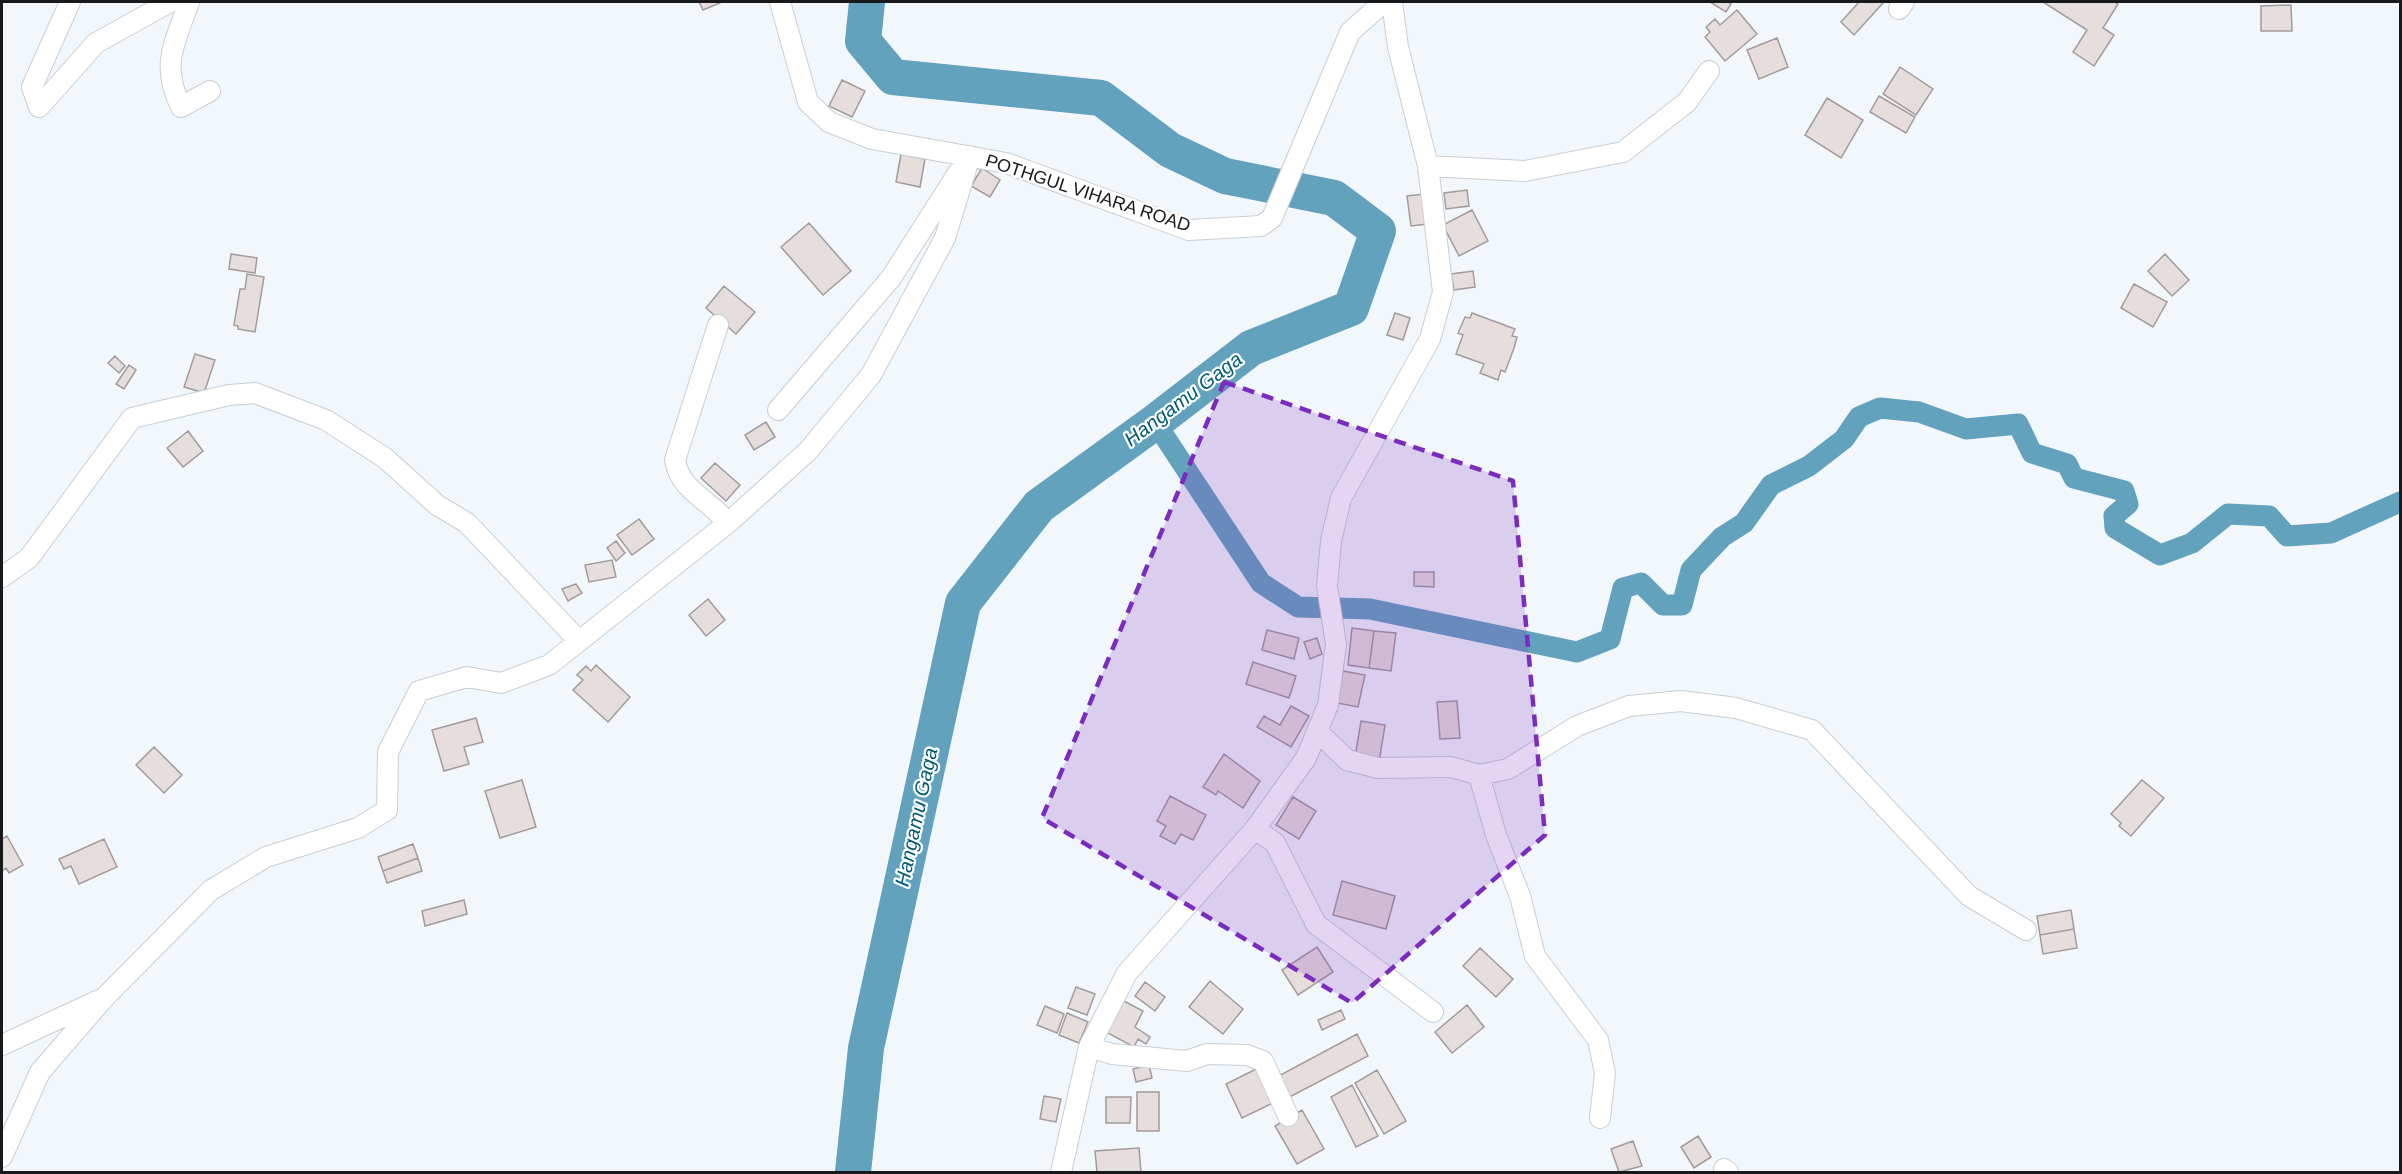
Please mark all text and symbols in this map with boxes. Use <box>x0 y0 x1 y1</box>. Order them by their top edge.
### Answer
street label: POTHGUL VIHARA ROAD <box>983 150 1193 236</box>
water label: Hangamu Gaga <box>1120 348 1246 450</box>
water label: Hangamu Gaga <box>891 746 941 888</box>

